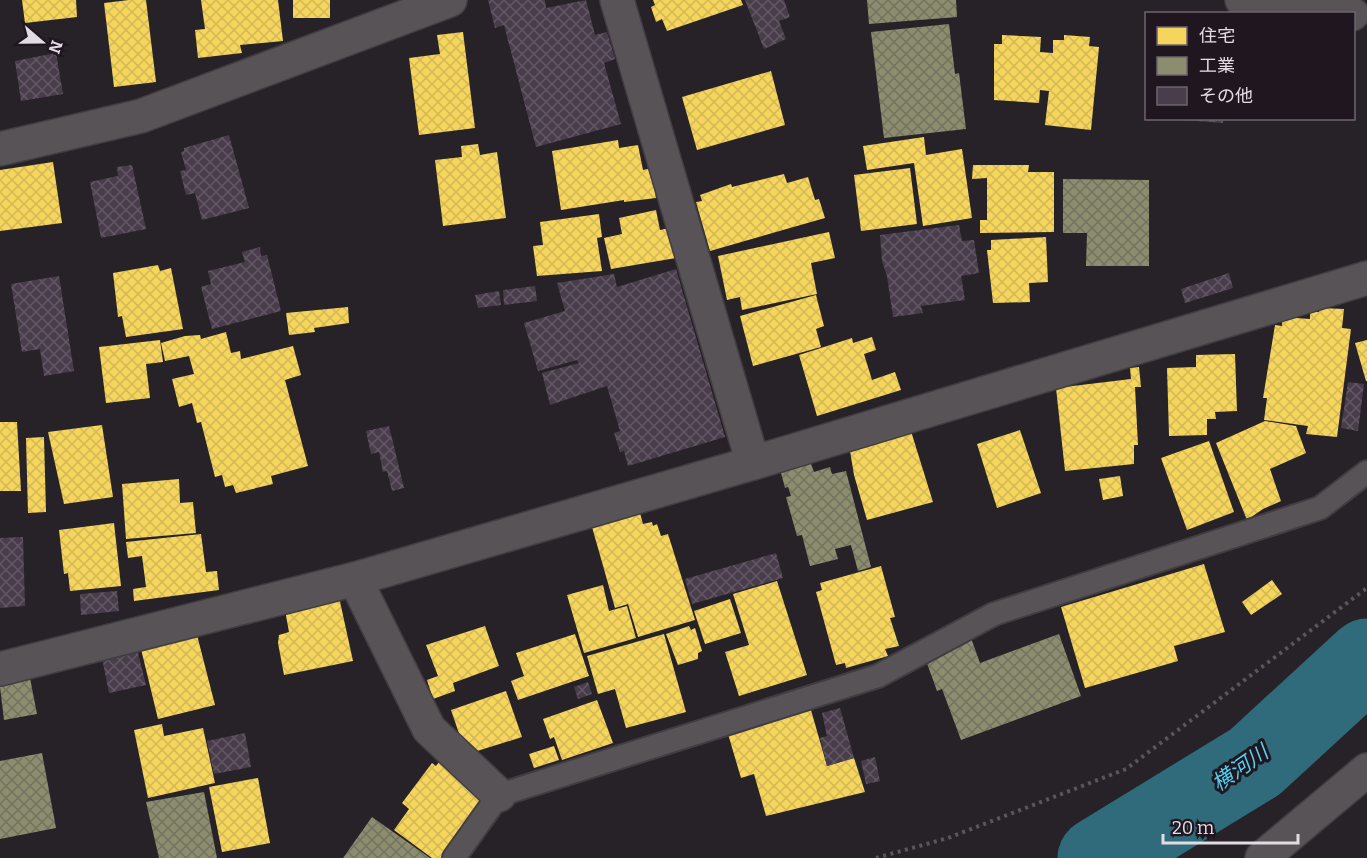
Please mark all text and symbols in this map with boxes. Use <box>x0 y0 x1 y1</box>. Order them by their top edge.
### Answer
north arrow <box>12 12 72 72</box>
legend <box>1145 12 1355 120</box>
text: 住宅 <box>1199 25 1235 47</box>
text: N <box>45 38 67 56</box>
text: 工業 <box>1199 55 1235 77</box>
text: その他 <box>1199 85 1253 107</box>
water label: 横河川 <box>1207 738 1275 797</box>
scale bar <box>1163 807 1298 845</box>
text: 20 m <box>1172 817 1214 839</box>

